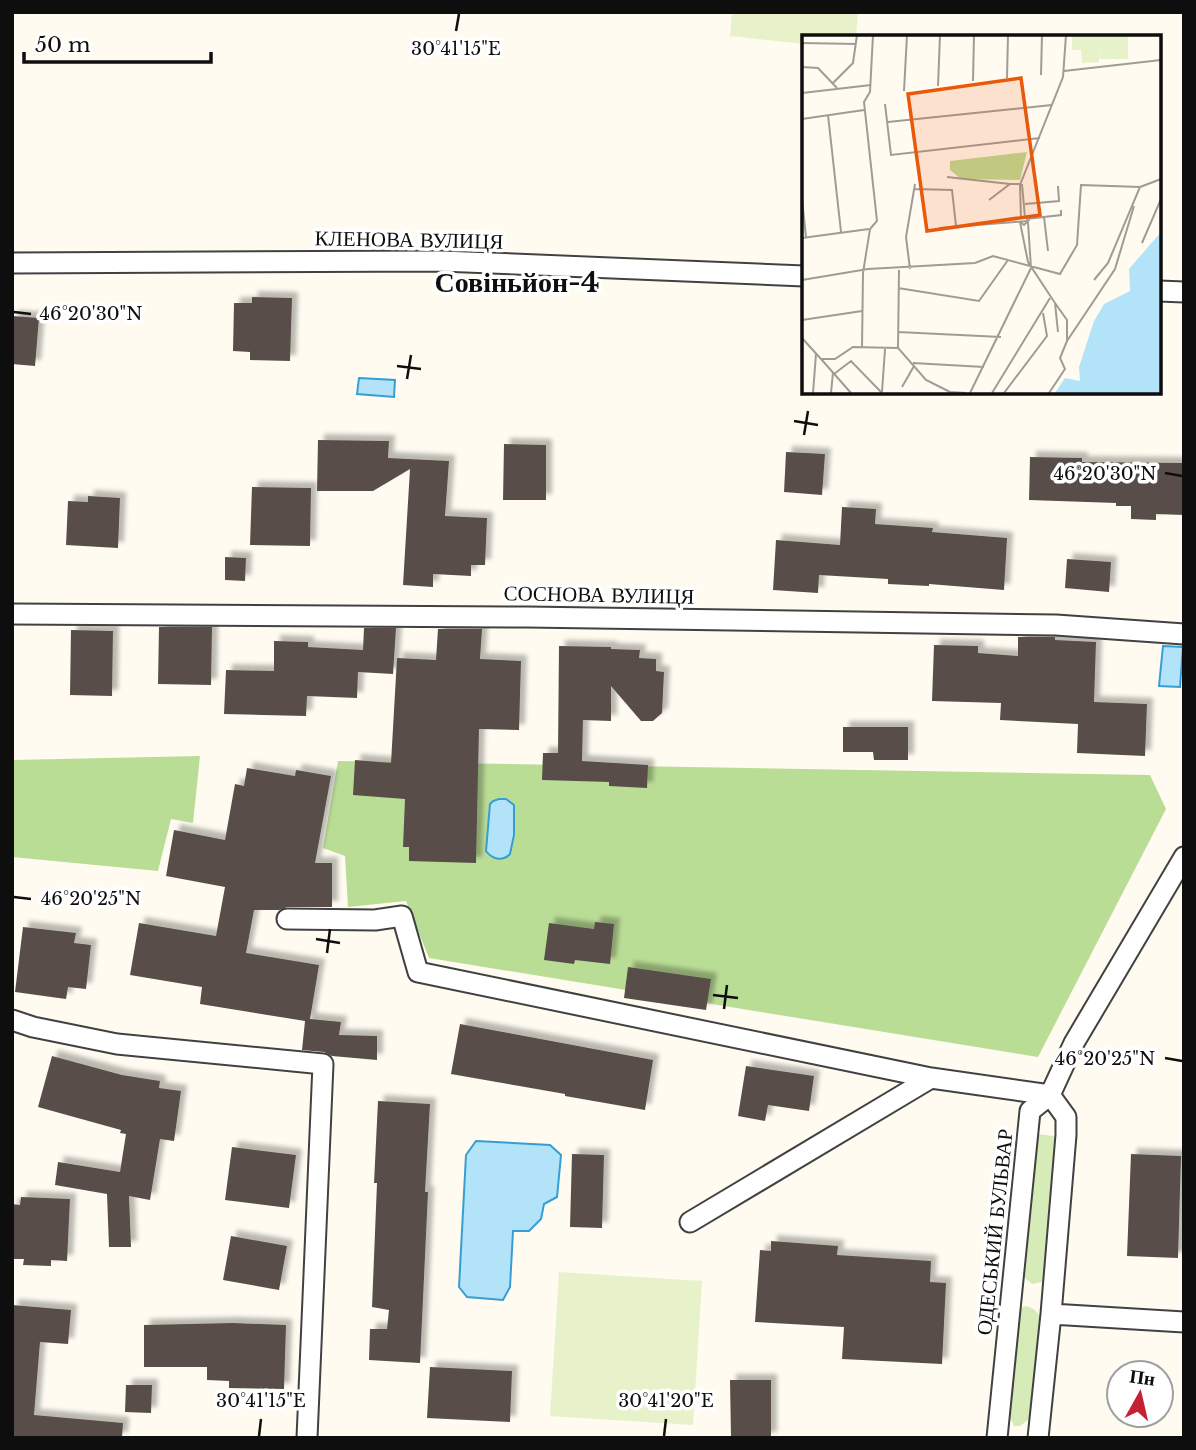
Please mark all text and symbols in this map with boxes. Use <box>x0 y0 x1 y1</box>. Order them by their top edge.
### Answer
scale bar <box>24 21 212 65</box>
text: 50 m <box>35 32 91 58</box>
inset map <box>802 35 1161 394</box>
text: 30°41'15"E <box>411 38 501 60</box>
street label: КЛЕНОВА ВУЛИЦЯ <box>314 225 504 255</box>
district label: Совіньйон-4 <box>434 265 600 300</box>
text: 46°20'30"N <box>40 303 142 325</box>
text: 46°20'30"N <box>1054 463 1156 485</box>
street label: СОСНОВА ВУЛИЦЯ <box>503 580 695 610</box>
text: 46°20'25"N <box>41 888 141 910</box>
text: 46°20'25"N <box>1055 1048 1155 1070</box>
street label: ОДЕСЬКИЙ БУЛЬВАР <box>971 1128 1019 1336</box>
north arrow <box>1105 1359 1175 1429</box>
text: Пн <box>1128 1364 1157 1391</box>
text: 30°41'15"E <box>216 1390 306 1412</box>
text: 30°41'20"E <box>618 1390 714 1412</box>

